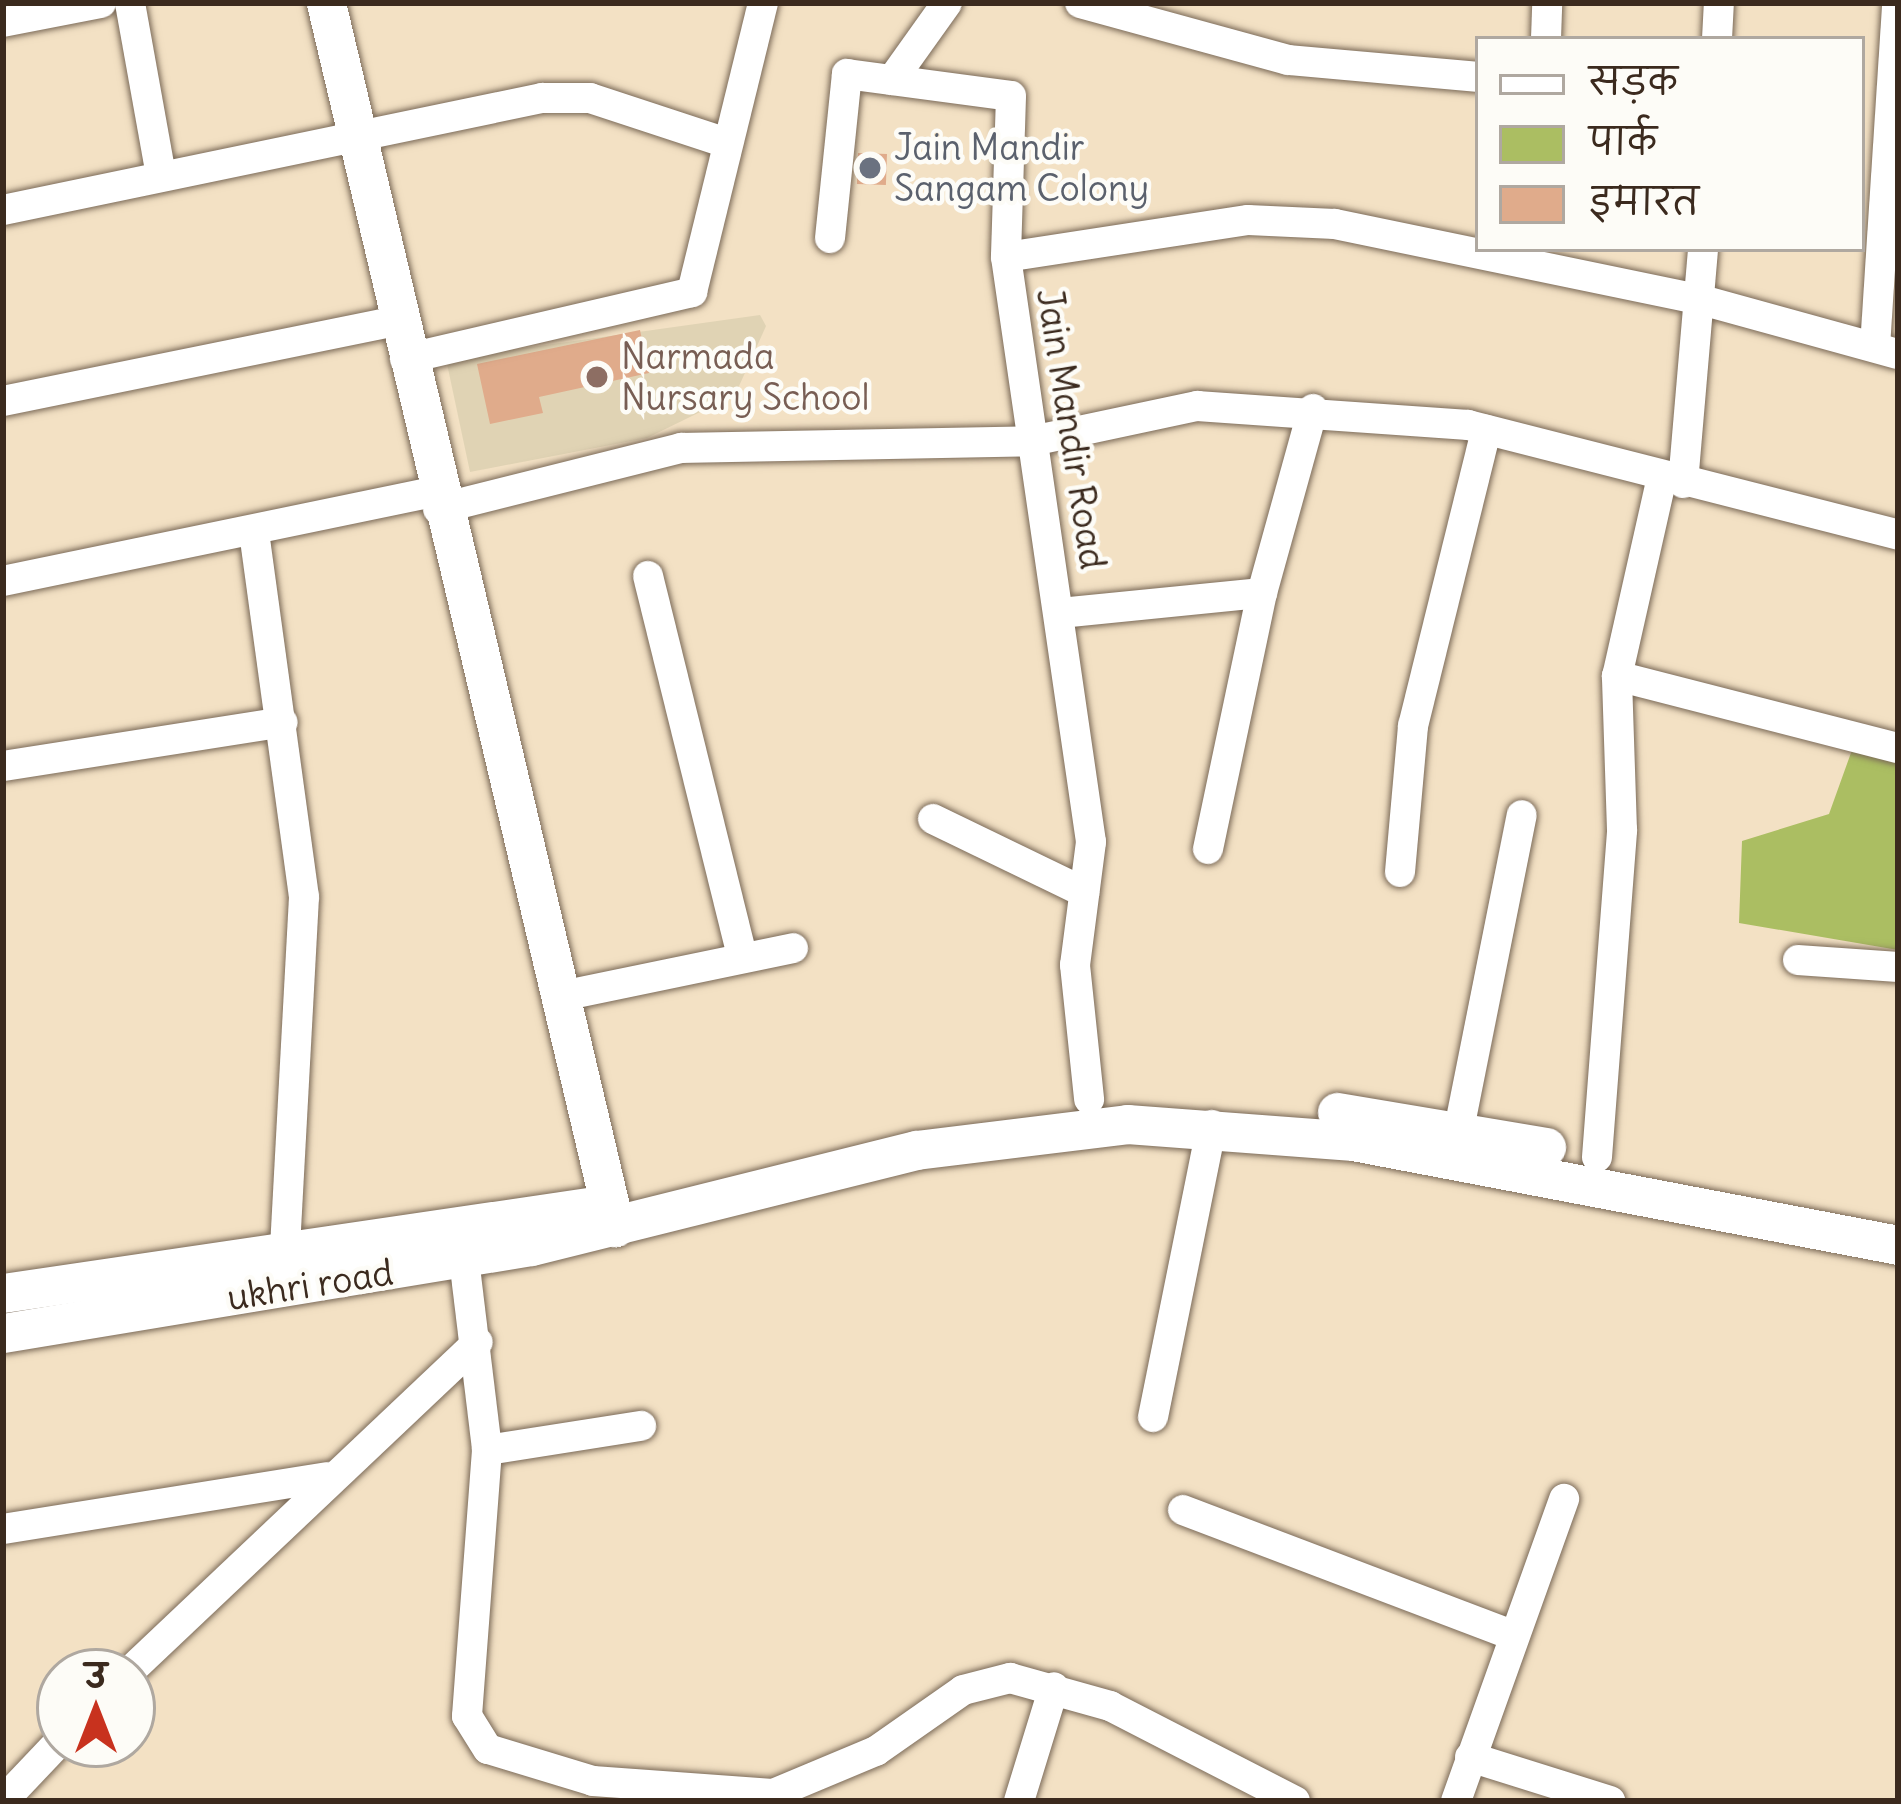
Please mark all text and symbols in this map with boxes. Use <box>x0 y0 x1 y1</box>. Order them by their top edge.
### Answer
legend <box>1475 36 1865 252</box>
text: सड़क <box>1589 59 1678 104</box>
text: पार्क <box>1589 119 1657 164</box>
place label: Jain Mandir Sangam Colony <box>894 125 1149 210</box>
marker: Jain Mandir Sangam Colony <box>857 155 883 181</box>
text: इमारत <box>1589 179 1699 224</box>
street label: Jain Mandir Road <box>1027 286 1115 572</box>
place label: Narmada Nursary School <box>621 334 870 419</box>
marker: Narmada Nursary School <box>584 364 610 390</box>
street label: ukhri road <box>224 1251 396 1319</box>
north arrow <box>36 1648 156 1768</box>
text: उ <box>85 1654 107 1696</box>

